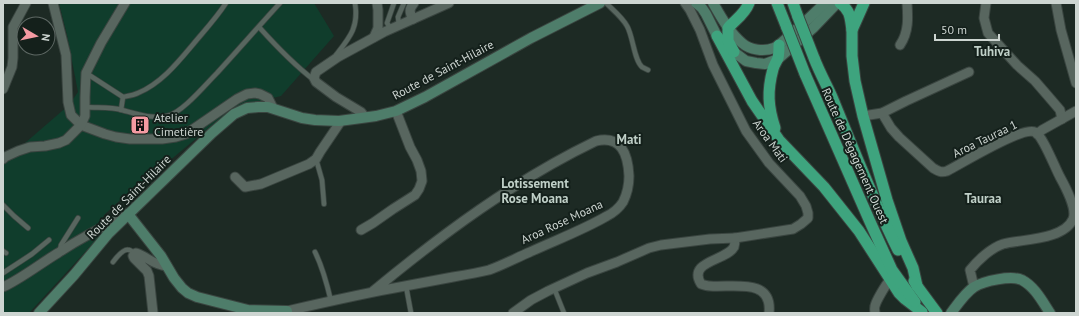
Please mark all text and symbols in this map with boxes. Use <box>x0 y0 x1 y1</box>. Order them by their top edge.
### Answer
north arrow <box>16 16 56 56</box>
scale bar <box>935 16 999 42</box>
text: 50 m <box>941 22 967 37</box>
text: N <box>38 33 53 42</box>
street label: Route de Saint-Hilaire <box>389 36 496 103</box>
district label: Tuhiva <box>974 43 1010 60</box>
street label: Route de Dégagement Ouest <box>819 86 892 226</box>
place label: Atelier Cimetière <box>154 110 203 139</box>
building icon: Atelier Cimetière <box>129 114 151 136</box>
street label: Aroa Mati <box>750 116 791 165</box>
street label: Aroa Tauraa 1 <box>950 116 1019 161</box>
district label: Mati <box>617 131 641 148</box>
street label: Route de Saint-Hilaire <box>83 151 174 242</box>
district label: Lotissement Rose Moana <box>501 175 569 207</box>
district label: Tauraa <box>965 190 1001 207</box>
street label: Aroa Rose Moana <box>519 196 605 247</box>

